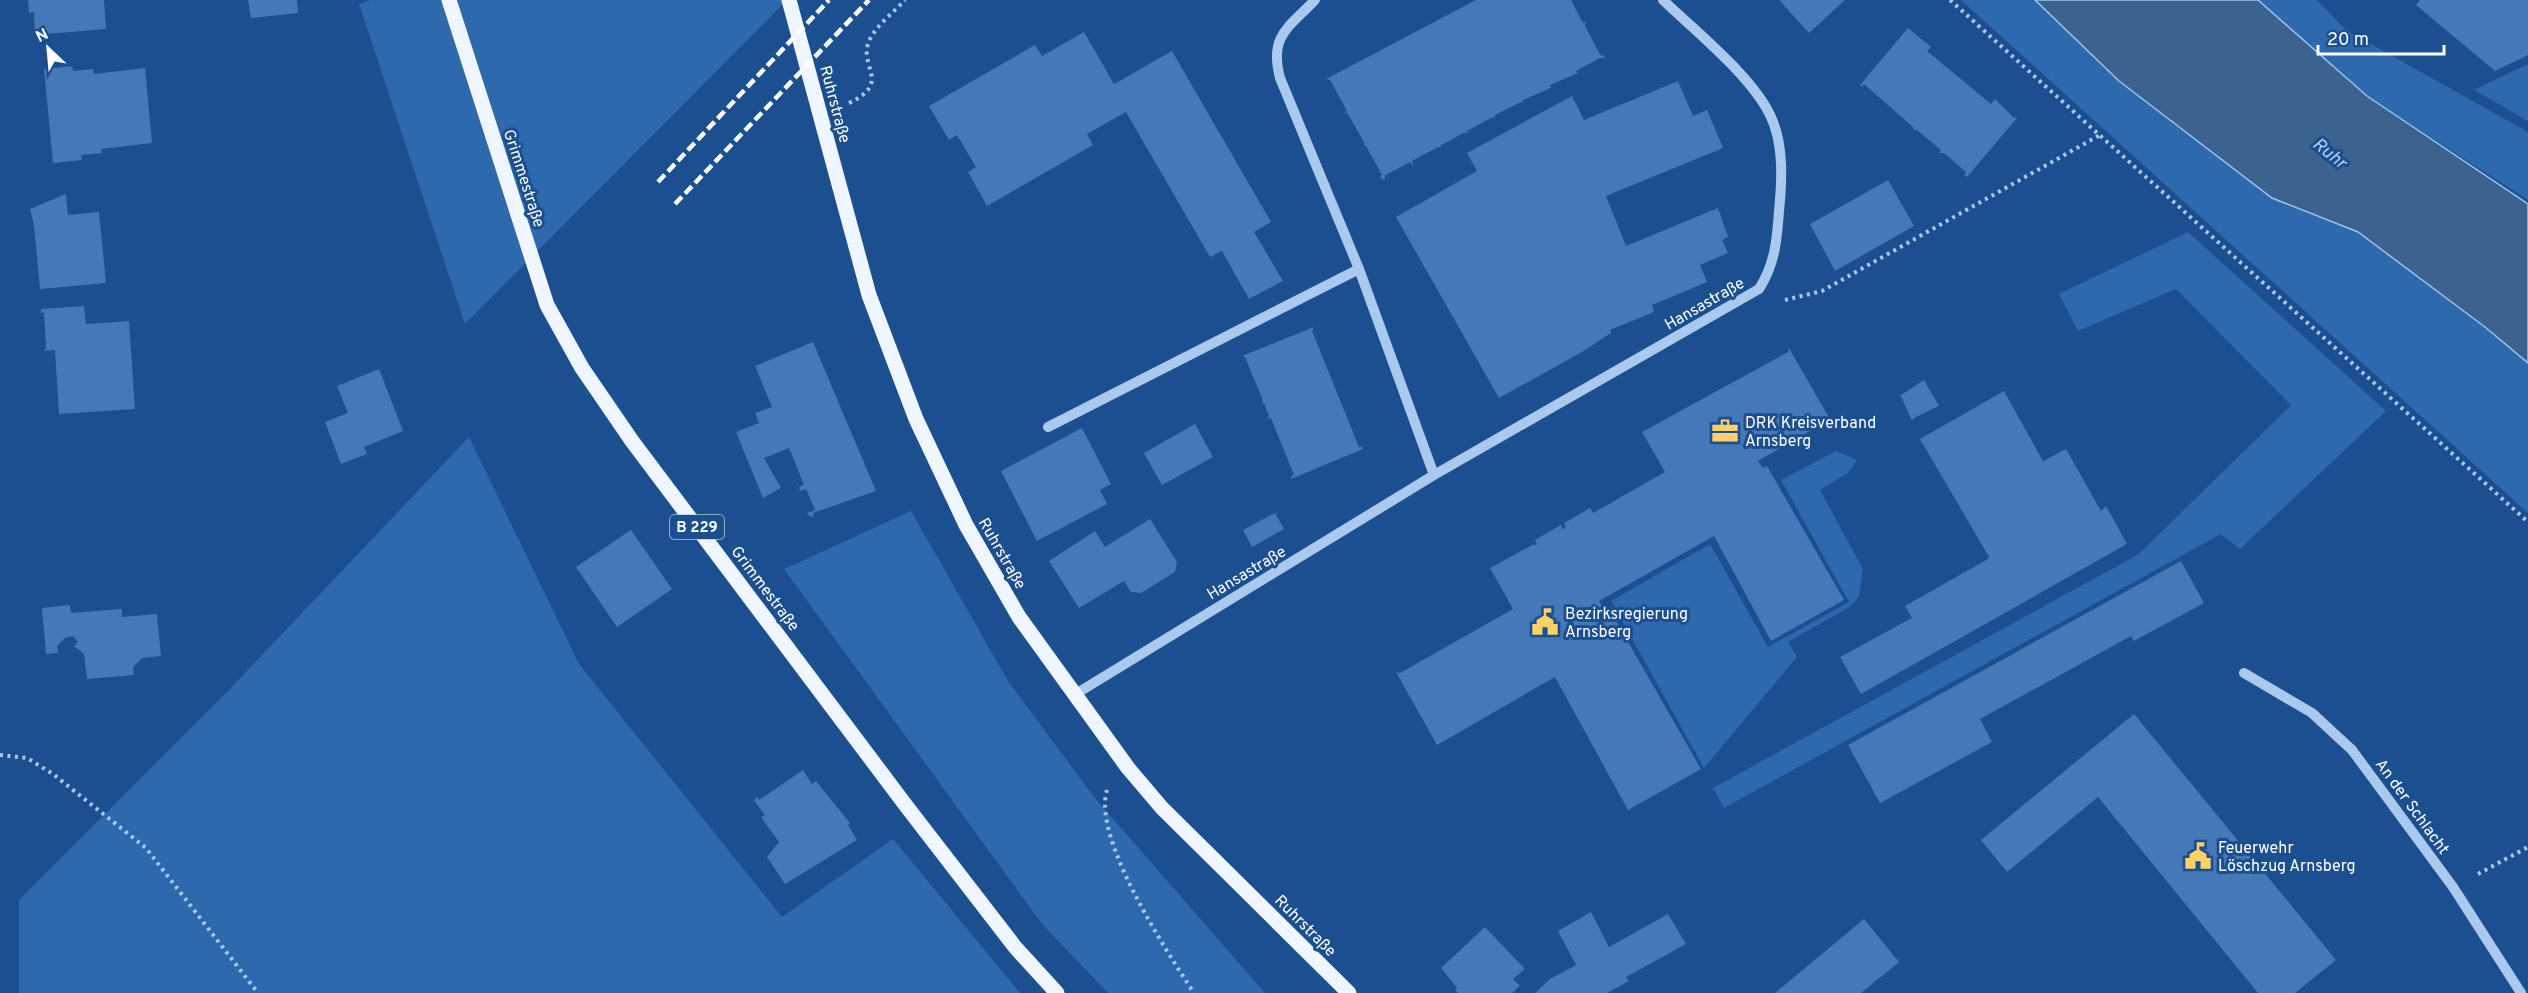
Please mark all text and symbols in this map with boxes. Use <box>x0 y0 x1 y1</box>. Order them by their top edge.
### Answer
north arrow <box>18 18 78 78</box>
scale bar <box>2318 18 2444 56</box>
text: N <box>33 25 52 48</box>
text: 20 m <box>2327 29 2369 52</box>
street label: Ruhrstraße <box>814 64 854 145</box>
street label: Grimmestraße <box>498 127 548 230</box>
water label: Ruhr <box>2307 133 2353 176</box>
street label: Hansastraße <box>1662 274 1748 336</box>
place label: DRK Kreisverband Arnsberg <box>1745 414 1876 452</box>
office icon: DRK Kreisverband Arnsberg <box>1710 416 1740 446</box>
road number: B 229 <box>670 515 724 539</box>
street label: Ruhrstraße <box>973 515 1030 593</box>
street label: Hansastraße <box>1204 542 1290 605</box>
street label: Grimmestraße <box>726 543 803 636</box>
place label: Bezirksregierung Arnsberg <box>1565 605 1688 643</box>
public building icon: Bezirksregierung Arnsberg <box>1530 607 1560 637</box>
street label: An der Schlacht <box>2370 755 2453 859</box>
place label: Feuerwehr Löschzug Arnsberg <box>2218 839 2356 877</box>
public building icon: Feuerwehr Löschzug Arnsberg <box>2183 841 2213 871</box>
street label: Ruhrstraße <box>1270 891 1340 961</box>

